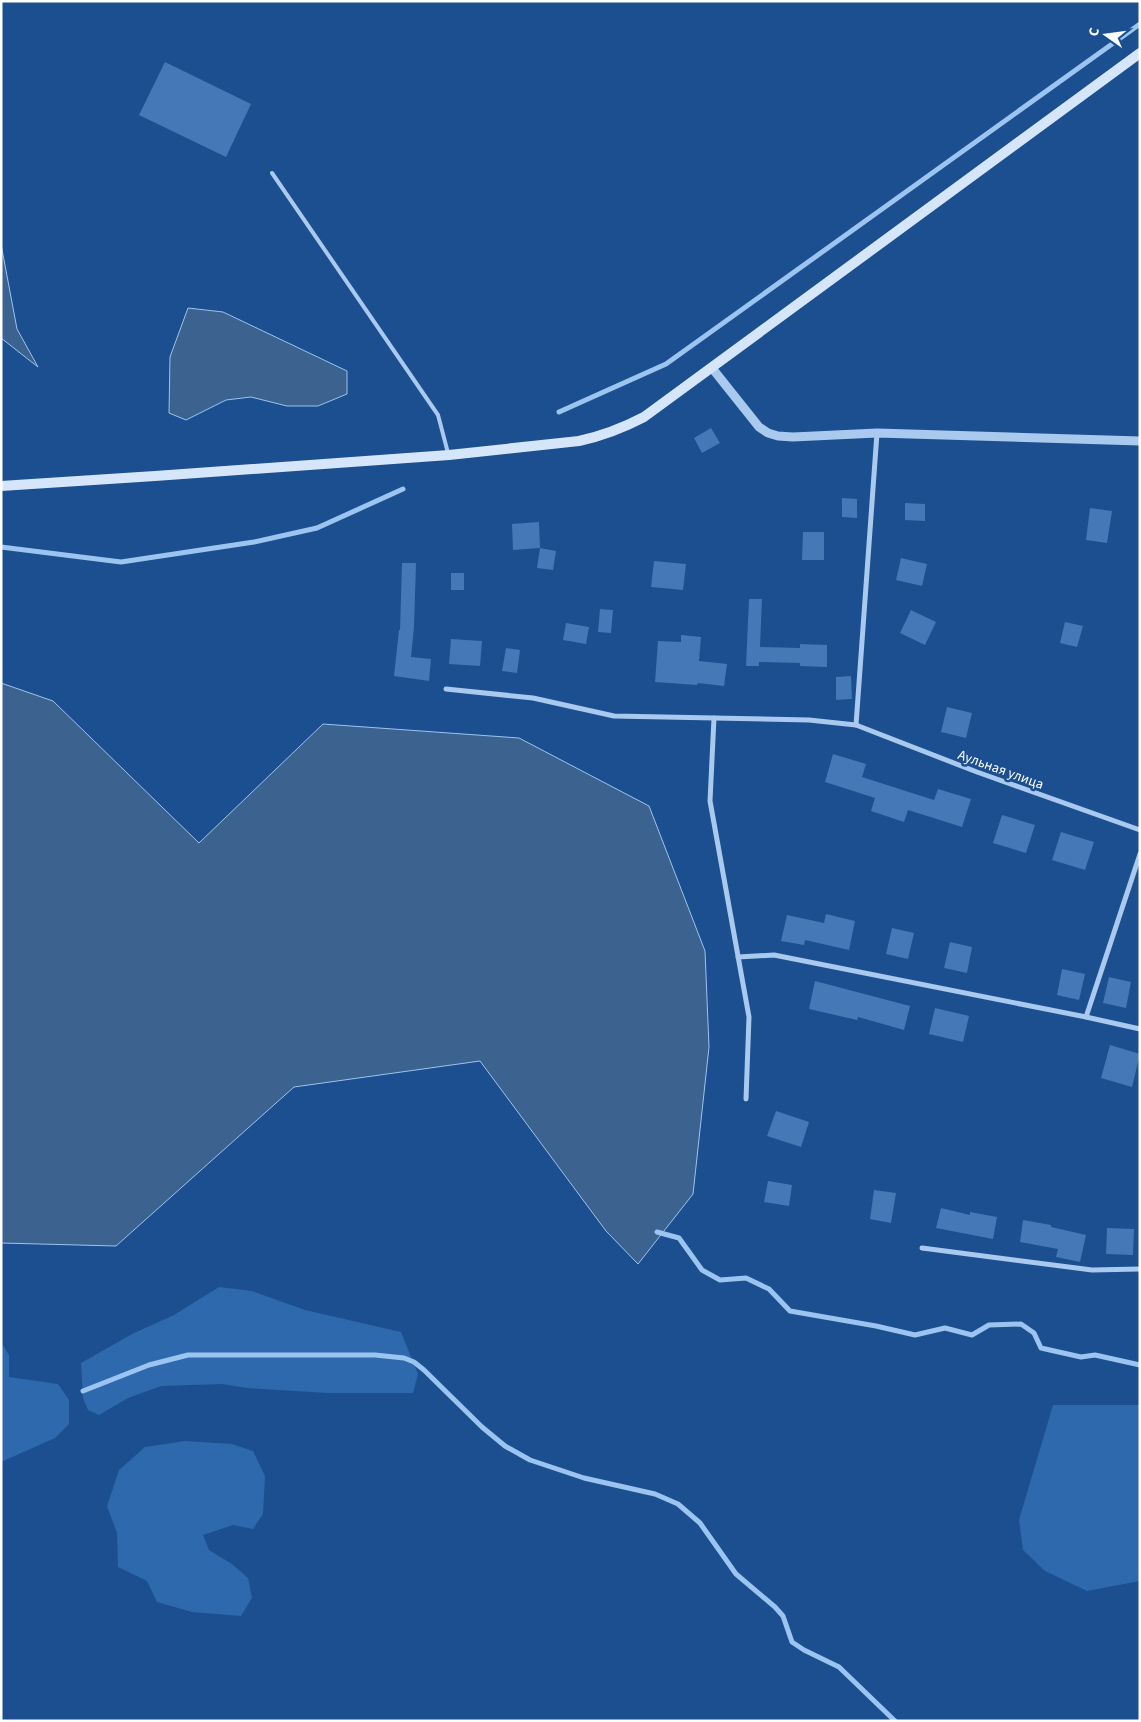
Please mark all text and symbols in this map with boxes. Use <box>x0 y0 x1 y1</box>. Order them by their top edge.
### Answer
north arrow <box>1081 10 1131 60</box>
text: С <box>1084 26 1105 38</box>
street label: Аульная улица <box>955 745 1046 795</box>

